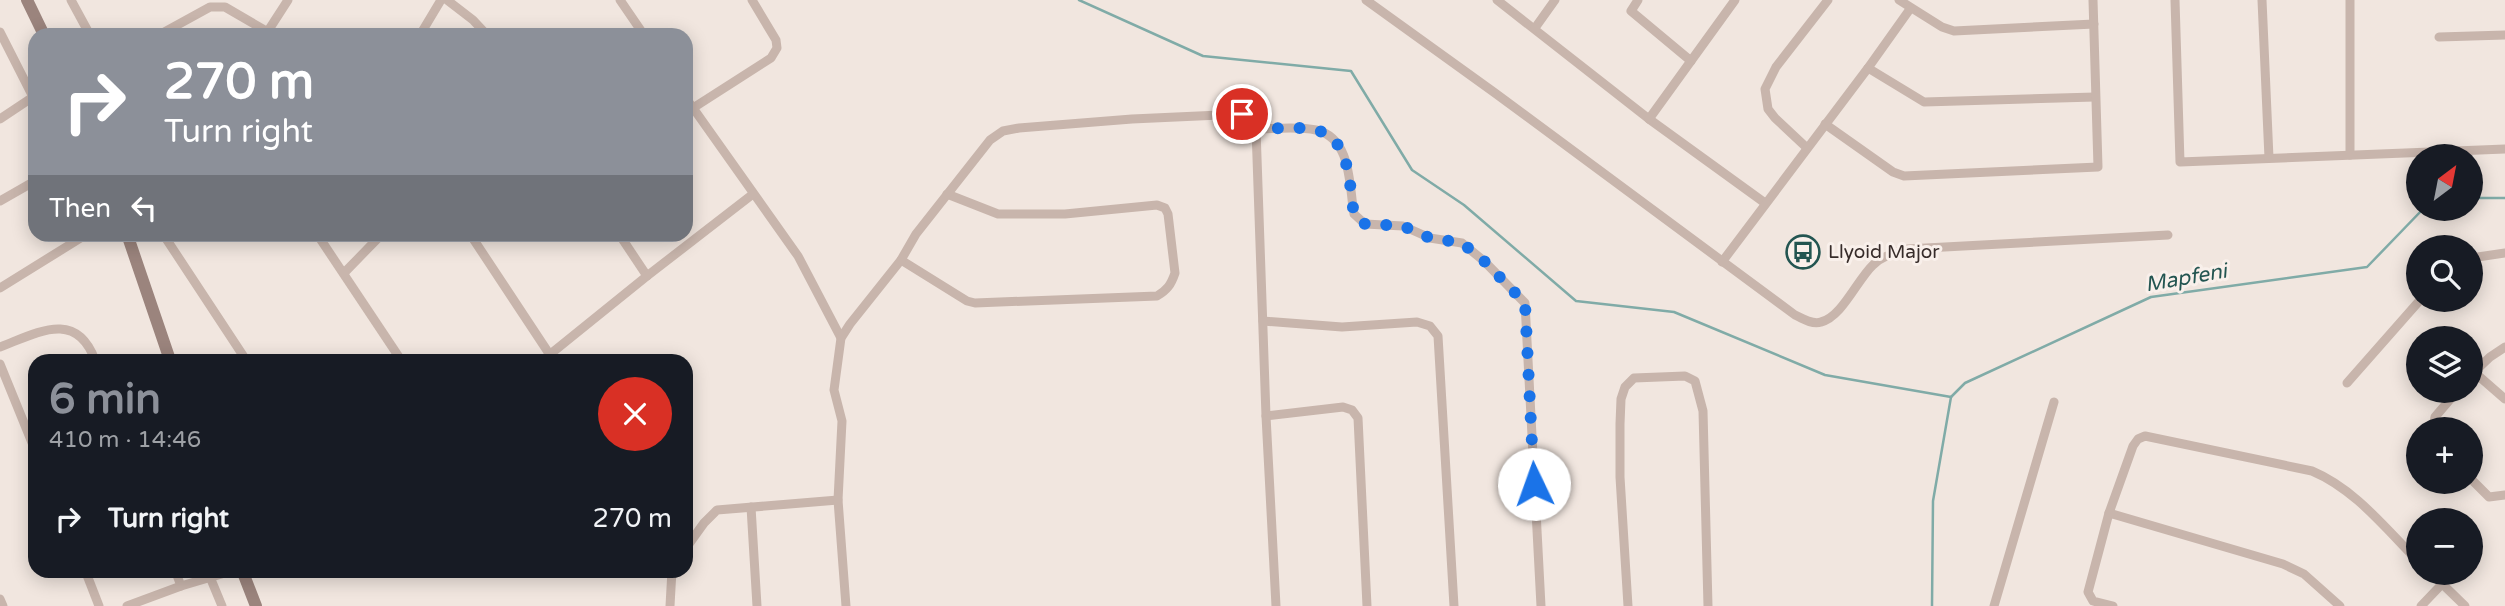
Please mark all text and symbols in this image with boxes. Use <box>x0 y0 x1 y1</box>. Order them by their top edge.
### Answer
text: 270 m <box>164 53 314 112</box>
icon: right <box>49 56 140 147</box>
pin <box>1212 84 1272 144</box>
icon: arrive <box>1223 95 1261 133</box>
text: Turn right <box>164 113 313 151</box>
north arrow <box>2406 144 2483 220</box>
map controls <box>2406 144 2483 585</box>
icon: left <box>125 189 163 227</box>
text: Then <box>49 193 111 224</box>
bus stop icon: Llyoid Major <box>1784 233 1822 271</box>
button: search <box>2406 235 2483 312</box>
place label: Llyoid Major <box>1828 241 1940 263</box>
water label: Mapfeni <box>2143 258 2232 297</box>
button: layers <box>2406 326 2483 403</box>
text: 6 min <box>49 374 161 425</box>
button: close <box>598 377 672 451</box>
button: + <box>2406 417 2483 494</box>
text: 410 m · 14:46 <box>49 426 201 454</box>
position arrow <box>1497 447 1571 521</box>
icon: right <box>49 500 87 538</box>
text: Turn right <box>108 503 229 534</box>
text: 270 m <box>592 503 672 534</box>
button: − <box>2406 508 2483 585</box>

